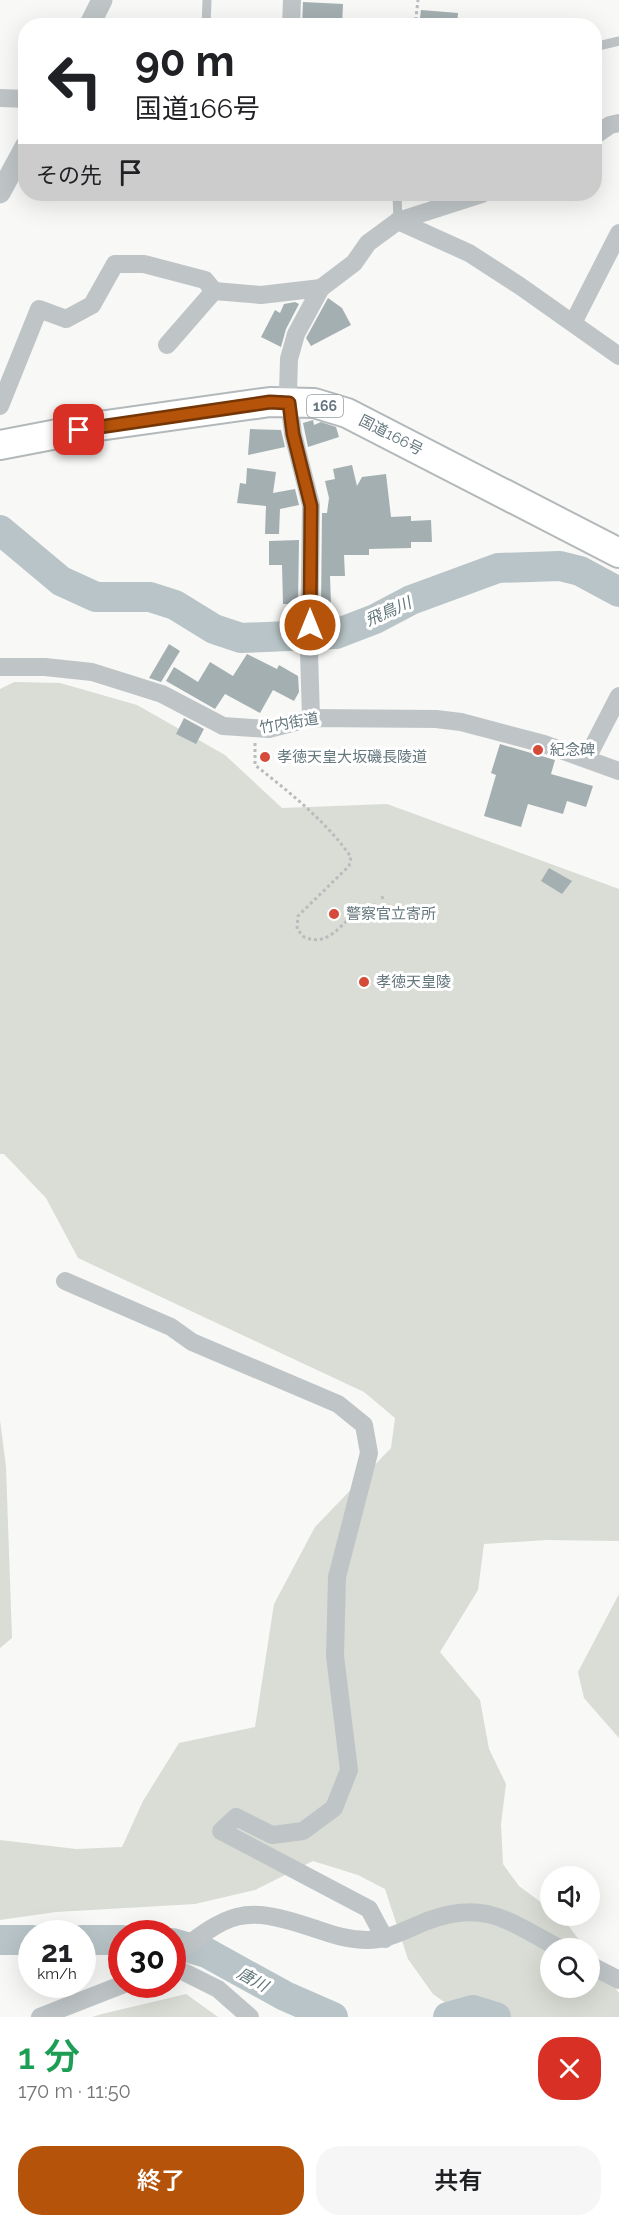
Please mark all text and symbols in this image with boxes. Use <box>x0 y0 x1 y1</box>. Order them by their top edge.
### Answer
text: 90 m <box>135 37 235 86</box>
icon: left <box>36 42 114 120</box>
text: 国道166号 <box>135 93 260 124</box>
icon: arrive <box>114 156 147 189</box>
text: その先 <box>36 162 102 188</box>
road number: 166 <box>307 395 343 417</box>
pin <box>53 404 104 455</box>
street label: 国道166号 <box>356 411 426 459</box>
icon: arrive <box>62 413 95 446</box>
water label: 飛鳥川 <box>362 592 416 630</box>
position arrow <box>278 593 342 657</box>
street label: 竹内街道 <box>258 709 320 737</box>
place label: 紀念碑 <box>550 741 595 759</box>
marker: 紀念碑 <box>531 743 545 757</box>
place label: 孝徳天皇大坂磯長陵道 <box>277 748 427 766</box>
marker: 孝徳天皇大坂磯長陵道 <box>258 750 272 764</box>
place label: 警察官立寄所 <box>346 905 436 923</box>
marker: 警察官立寄所 <box>327 907 341 921</box>
place label: 孝徳天皇陵 <box>376 973 451 991</box>
marker: 孝徳天皇陵 <box>357 975 371 989</box>
map controls <box>540 1866 600 1998</box>
button: sound <box>540 1866 600 1926</box>
speed limit sign: 30 <box>108 1920 186 1998</box>
text: 21 <box>41 1934 73 1969</box>
button: search <box>540 1938 600 1998</box>
water label: 唐川 <box>234 1963 273 1996</box>
text: km/h <box>37 1965 77 1983</box>
text: 1 分 <box>18 2035 80 2077</box>
button: close <box>538 2037 601 2100</box>
text: 170 m · 11:50 <box>18 2079 131 2103</box>
button: 終了 <box>18 2146 304 2215</box>
button: 共有 <box>316 2146 601 2215</box>

